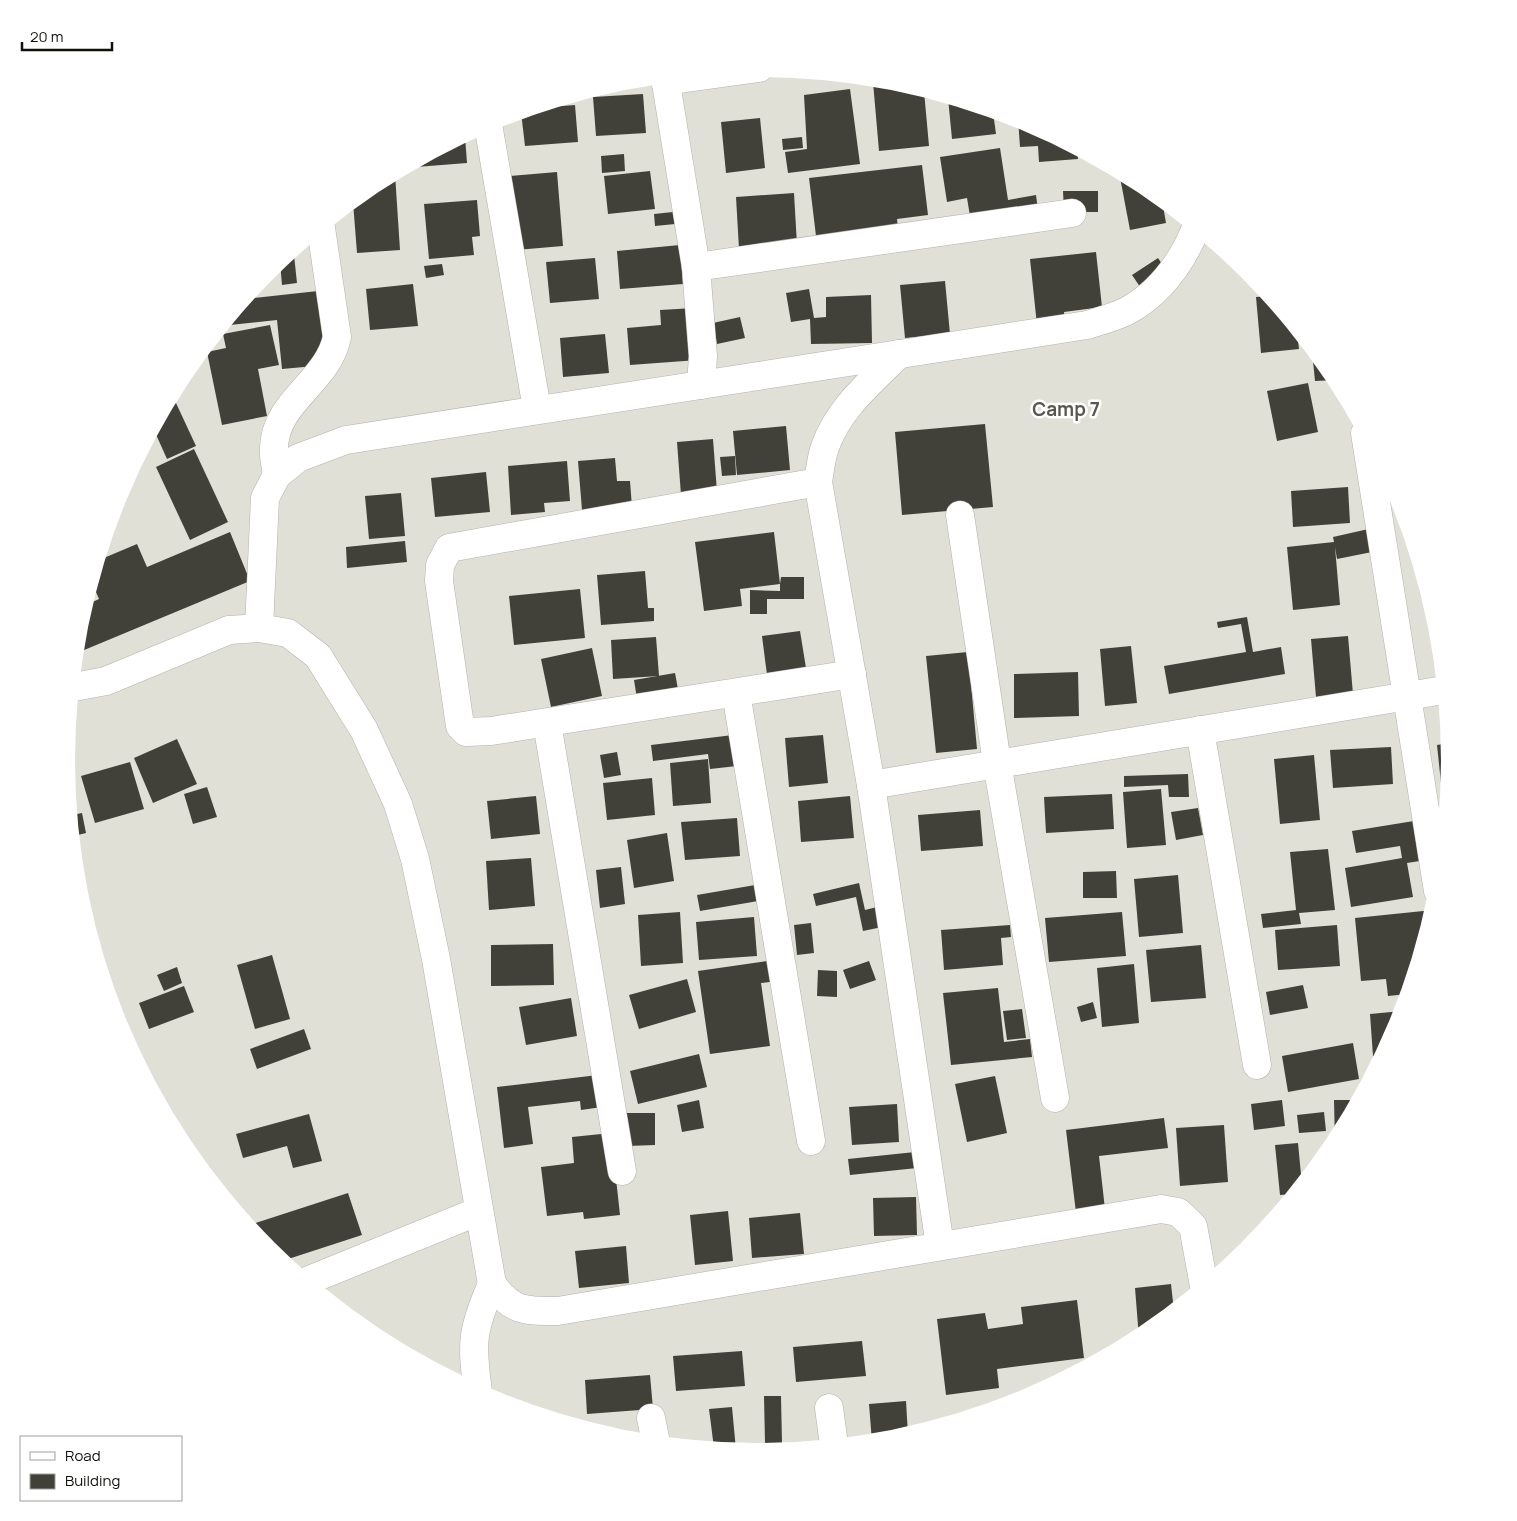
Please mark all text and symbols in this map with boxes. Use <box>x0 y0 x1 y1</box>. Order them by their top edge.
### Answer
scale bar <box>22 20 112 52</box>
text: 20 m <box>30 26 63 47</box>
district label: Camp 7 <box>1032 396 1100 422</box>
legend <box>20 1436 182 1501</box>
text: Road <box>65 1445 101 1466</box>
text: Building <box>65 1470 120 1491</box>

